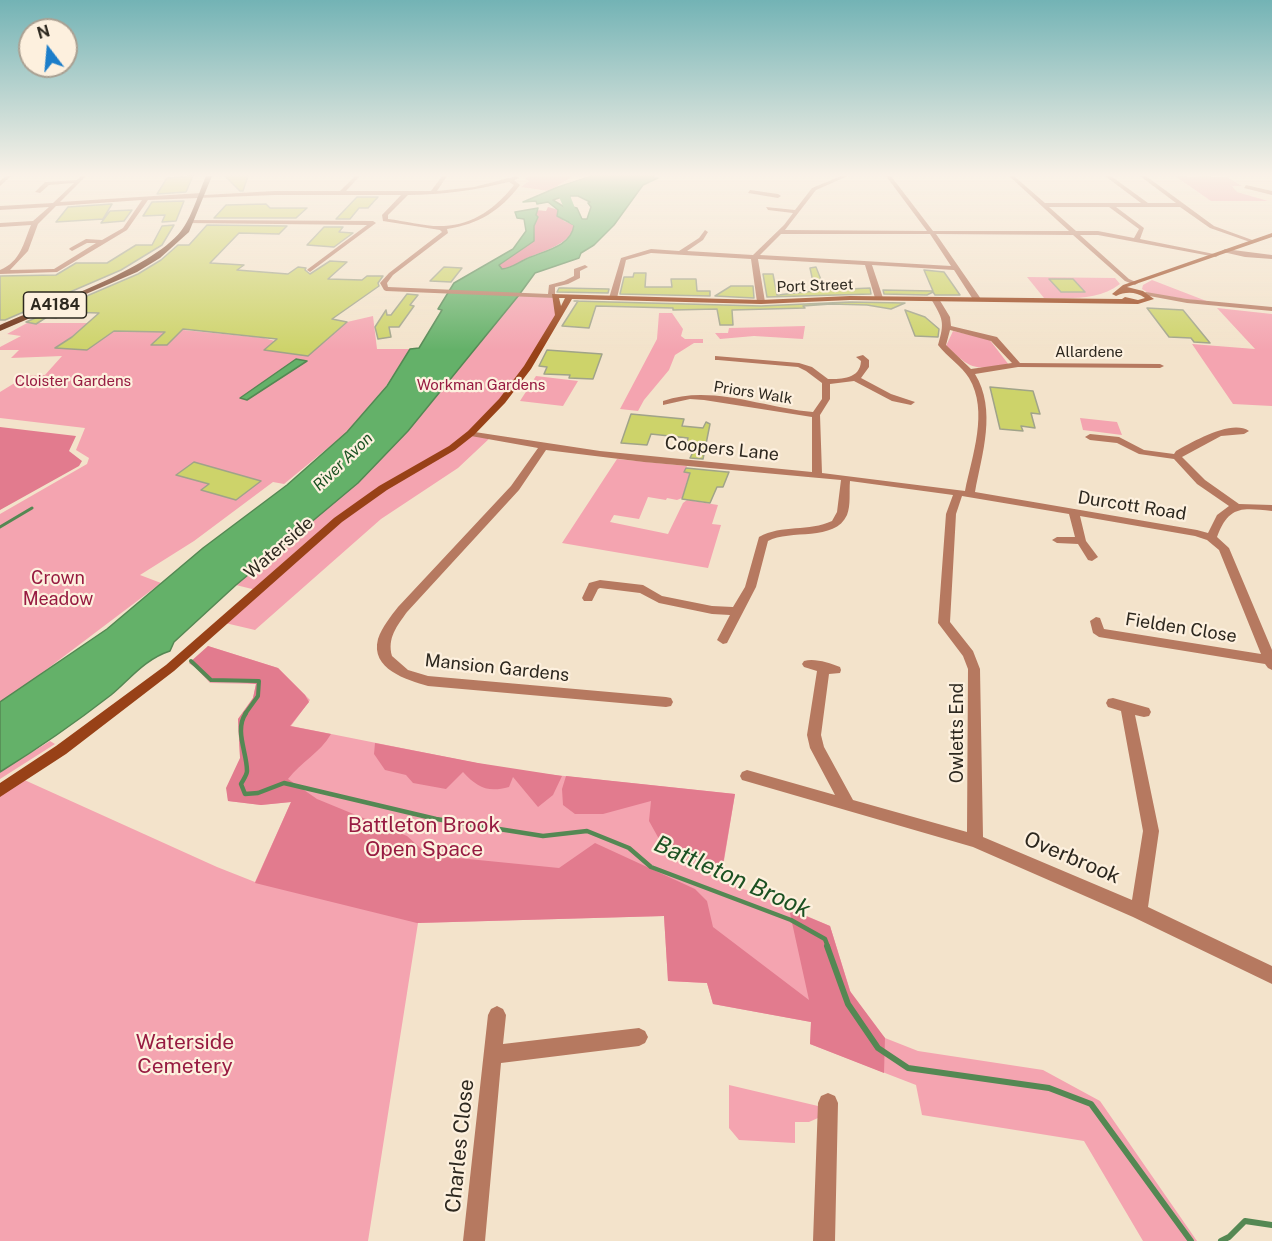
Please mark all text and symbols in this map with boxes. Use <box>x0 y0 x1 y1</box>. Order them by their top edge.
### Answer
north arrow <box>18 18 78 78</box>
text: N <box>35 21 52 43</box>
street label: Port Street <box>776 276 854 296</box>
road number: A4184 <box>23 292 86 318</box>
street label: Allardene <box>1055 343 1123 361</box>
park label: Cloister Gardens <box>15 372 131 390</box>
park label: Workman Gardens <box>417 376 545 394</box>
street label: Priors Walk <box>712 378 794 408</box>
water label: River Avon <box>309 429 377 495</box>
street label: Coopers Lane <box>664 432 780 466</box>
street label: Durcott Road <box>1076 487 1188 525</box>
street label: Waterside <box>240 512 318 584</box>
park label: Crown Meadow <box>23 567 93 610</box>
street label: Fielden Close <box>1124 609 1238 647</box>
street label: Mansion Gardens <box>424 650 570 686</box>
street label: Owletts End <box>946 683 968 783</box>
park label: Battleton Brook Open Space <box>348 813 500 863</box>
street label: Overbrook <box>1020 826 1124 890</box>
water label: Battleton Brook <box>649 830 815 924</box>
park label: Waterside Cemetery <box>136 1030 234 1080</box>
street label: Charles Close <box>440 1078 480 1214</box>

